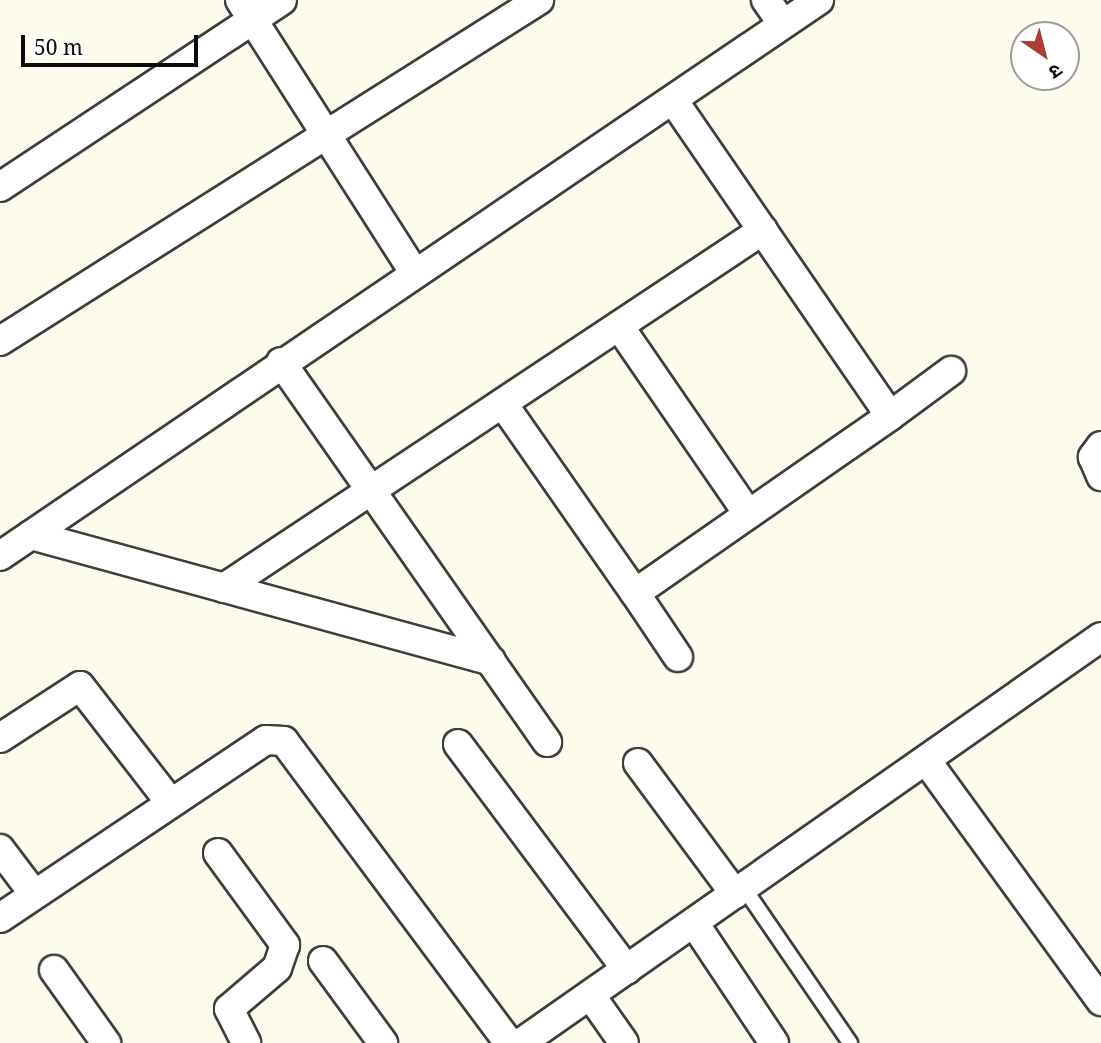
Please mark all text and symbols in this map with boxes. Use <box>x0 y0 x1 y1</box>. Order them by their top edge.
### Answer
scale bar <box>24 21 201 65</box>
north arrow <box>1010 21 1080 91</box>
text: 50 m <box>34 33 83 61</box>
text: उ <box>1044 58 1068 85</box>

